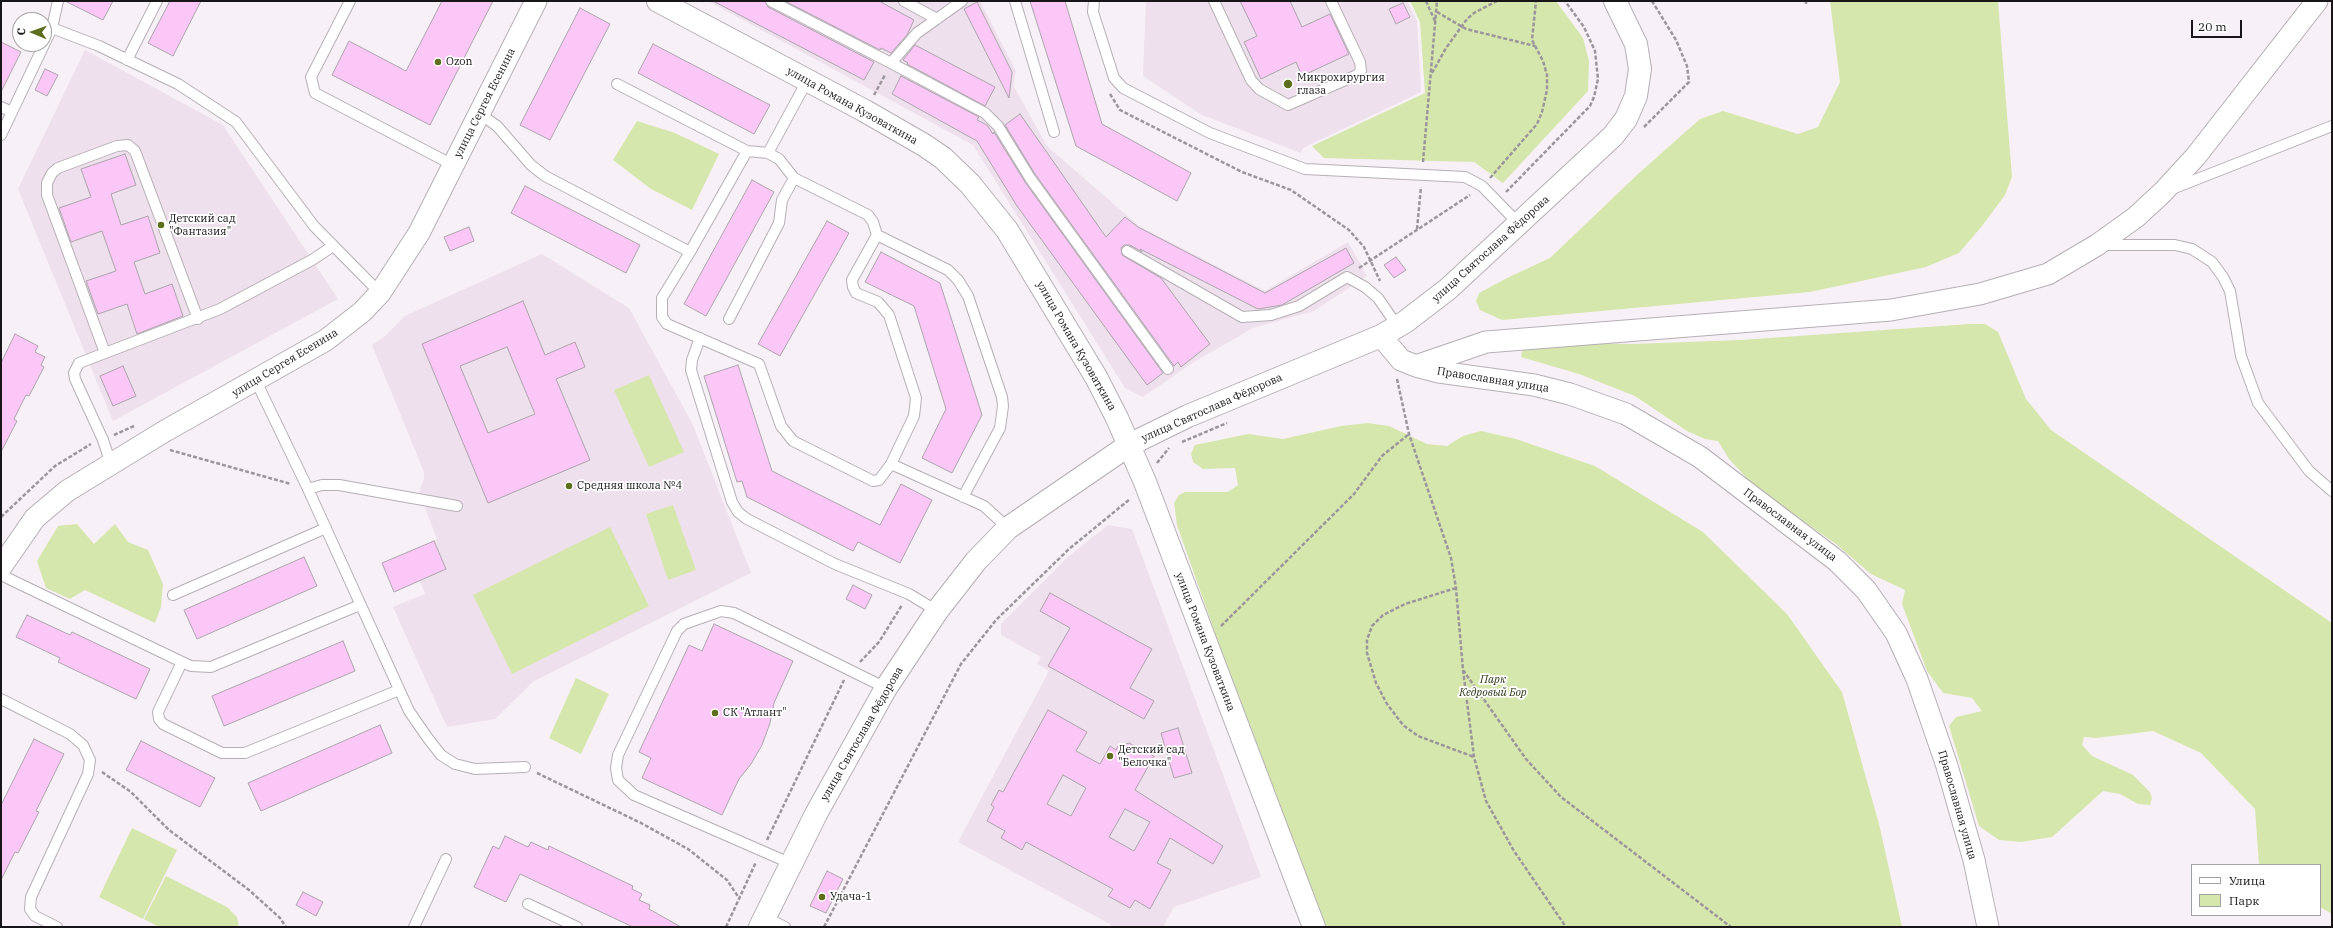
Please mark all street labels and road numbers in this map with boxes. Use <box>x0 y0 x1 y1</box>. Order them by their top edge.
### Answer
street label: улица Сергея Есенина <box>452 46 518 160</box>
street label: улица Романа Кузоваткина <box>784 64 920 148</box>
street label: улица Святослава Фёдорова <box>1430 193 1552 305</box>
street label: улица Романа Кузоваткина <box>1033 279 1119 413</box>
street label: улица Сергея Есенина <box>230 326 340 400</box>
street label: Православная улица <box>1436 365 1550 395</box>
street label: улица Святослава Фёдорова <box>1140 371 1284 445</box>
street label: Православная улица <box>1741 486 1839 564</box>
street label: улица Романа Кузоваткина <box>1172 571 1238 713</box>
street label: улица Святослава Фёдорова <box>818 665 906 803</box>
street label: Православная улица <box>1935 749 1979 861</box>

